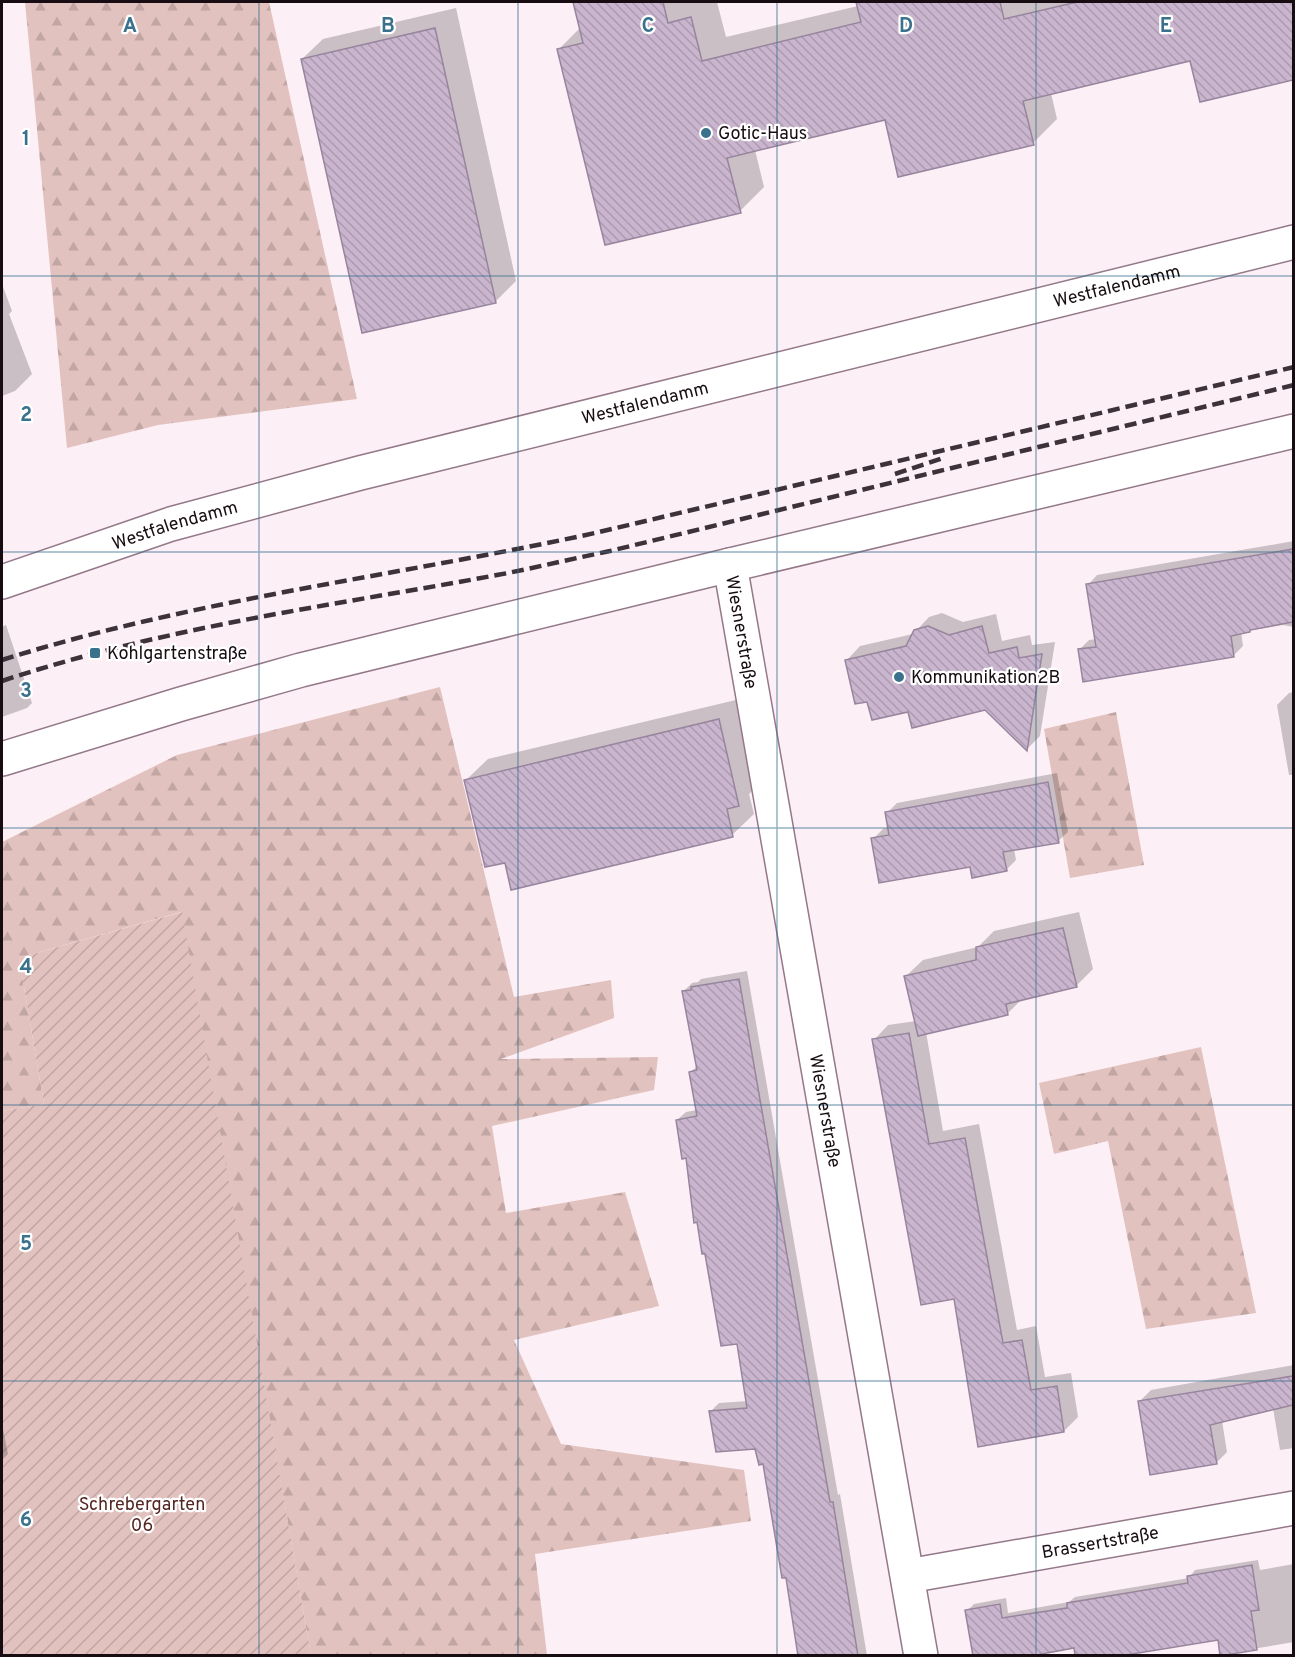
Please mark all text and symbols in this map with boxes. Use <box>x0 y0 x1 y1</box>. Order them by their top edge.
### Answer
text: A <box>123 14 137 40</box>
text: B <box>381 14 395 40</box>
text: C <box>642 14 654 40</box>
text: D <box>899 14 913 40</box>
text: E <box>1160 14 1172 40</box>
place label: Gotic-Haus <box>718 123 807 146</box>
marker: Gotic-Haus <box>699 126 713 140</box>
text: 1 <box>22 127 30 153</box>
street label: Westfalendamm <box>1051 260 1183 314</box>
street label: Westfalendamm <box>579 377 711 431</box>
text: 2 <box>20 403 32 429</box>
street label: Westfalendamm <box>109 497 240 556</box>
street label: Wiesnerstraße <box>719 574 761 691</box>
place label: Kohlgartenstraße <box>107 643 247 666</box>
marker: Kohlgartenstraße <box>88 646 102 660</box>
place label: Kommunikation2B <box>911 667 1060 690</box>
marker: Kommunikation2B <box>892 670 906 684</box>
text: 3 <box>20 679 32 705</box>
text: 4 <box>20 955 32 981</box>
street label: Wiesnerstraße <box>803 1052 845 1170</box>
text: 5 <box>20 1232 32 1258</box>
park label: Schrebergarten 06 <box>79 1494 205 1538</box>
text: 6 <box>20 1508 32 1534</box>
street label: Brassertstraße <box>1040 1522 1161 1565</box>

